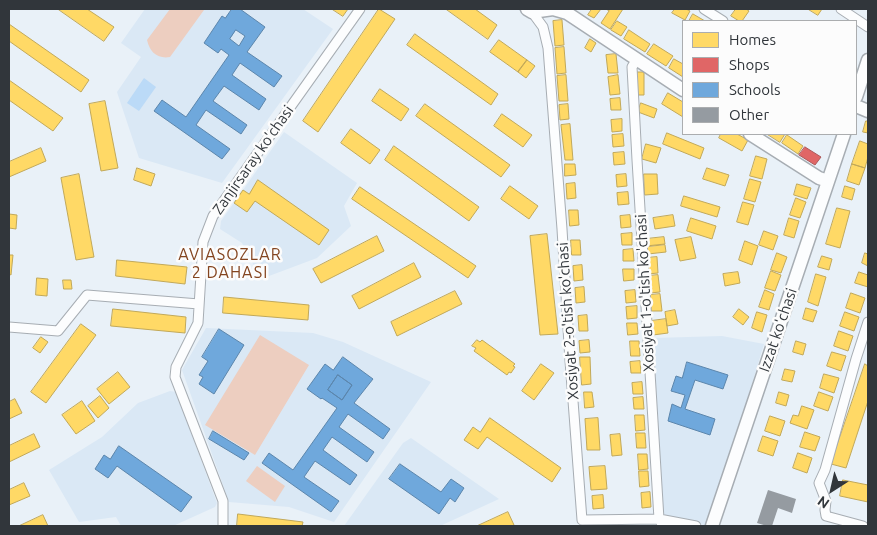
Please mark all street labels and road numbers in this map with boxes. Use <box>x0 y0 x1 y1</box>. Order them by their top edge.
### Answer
street label: Zanjirsaray ko'chasi <box>209 102 297 218</box>
street label: Xosiyat 1-o'tish ko'chasi <box>632 214 658 372</box>
street label: Xosiyat 2-o'tish ko'chasi <box>554 242 582 400</box>
street label: Izzat ko'chasi <box>755 286 801 374</box>

